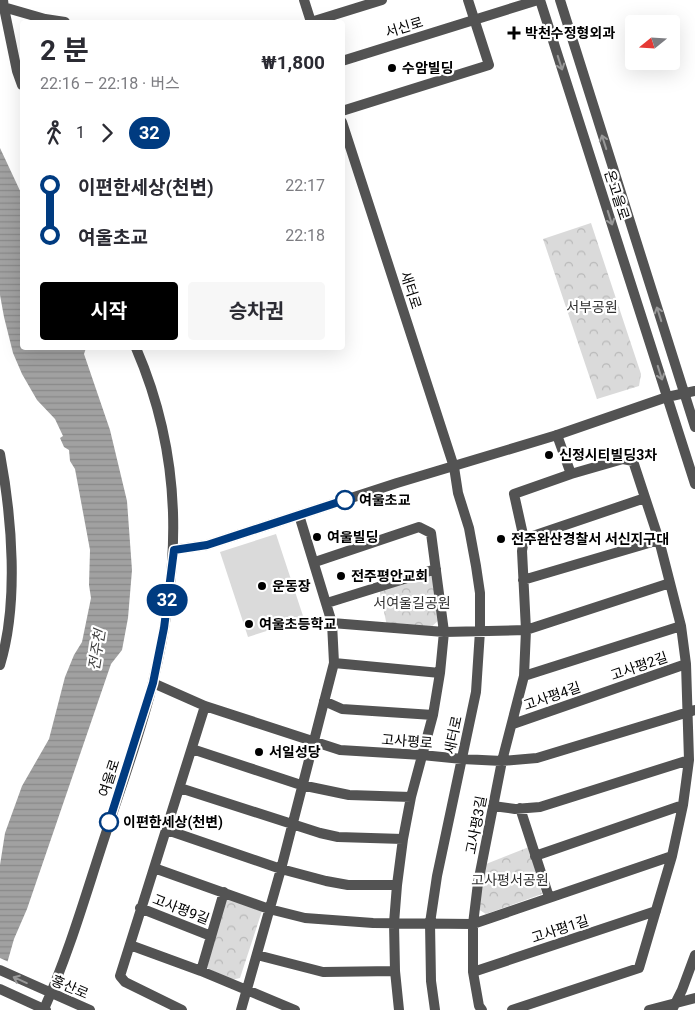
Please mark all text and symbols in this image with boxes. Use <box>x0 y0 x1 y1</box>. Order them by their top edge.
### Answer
street label: 서신로 <box>383 14 425 40</box>
north arrow <box>625 15 680 70</box>
map controls <box>625 15 680 70</box>
place label: 박천수정형외과 <box>525 25 615 41</box>
marker: 박천수정형외과 <box>507 26 521 40</box>
text: 2 분 <box>40 34 89 67</box>
text: ₩1,800 <box>261 51 325 74</box>
one-way arrow <box>556 55 565 70</box>
place label: 수암빌딩 <box>402 60 454 76</box>
marker: 수암빌딩 <box>386 62 398 74</box>
text: 22:16 – 22:18 · 버스 <box>40 74 180 93</box>
icon: walk <box>40 119 68 147</box>
icon: forward <box>93 119 121 147</box>
text: 32 <box>139 122 160 143</box>
text: 1 <box>76 123 85 142</box>
one-way arrow <box>599 135 609 151</box>
street label: 온고을로 <box>601 168 633 222</box>
text: 이편한세상(천변) <box>78 176 214 199</box>
text: 22:17 <box>285 176 325 195</box>
one-way arrow <box>606 210 615 225</box>
text: 여울초교 <box>78 226 148 249</box>
text: 22:18 <box>285 226 325 245</box>
street label: 새터로 <box>397 269 425 311</box>
button: 시작 <box>40 282 178 340</box>
button: 승차권 <box>188 282 325 340</box>
park label: 서부공원 <box>566 299 618 315</box>
one-way arrow <box>653 306 663 322</box>
one-way arrow <box>655 364 665 380</box>
place label: 신정시티빌딩3차 <box>559 447 657 463</box>
marker: 신정시티빌딩3차 <box>543 449 555 461</box>
marker: 여울초교 <box>335 490 355 510</box>
place label: 여울초교 <box>359 492 411 508</box>
place label: 여울빌딩 <box>327 529 379 545</box>
marker: 여울빌딩 <box>311 531 323 543</box>
place label: 전주완산경찰서 서신지구대 <box>511 531 669 547</box>
marker: 전주완산경찰서 서신지구대 <box>495 533 507 545</box>
place label: 전주평안교회 <box>351 568 428 584</box>
marker: 전주평안교회 <box>335 570 347 582</box>
place label: 운동장 <box>272 578 311 594</box>
marker: 운동장 <box>256 580 268 592</box>
line badge: 32 <box>144 584 190 616</box>
text: 32 <box>157 589 177 610</box>
park label: 서여울길공원 <box>373 595 451 611</box>
place label: 여울초등학교 <box>259 616 336 632</box>
marker: 여울초등학교 <box>243 618 255 630</box>
water label: 전주천 <box>85 626 109 672</box>
street label: 고사평2길 <box>608 649 670 683</box>
street label: 고사평4길 <box>521 679 583 713</box>
street label: 새터로 <box>441 714 465 756</box>
street label: 고사평로 <box>381 731 433 751</box>
place label: 서일성당 <box>269 744 321 760</box>
marker: 서일성당 <box>253 746 265 758</box>
street label: 여울로 <box>95 757 123 799</box>
street label: 고사평3길 <box>462 794 490 856</box>
marker: 이편한세상(천변) <box>99 812 119 832</box>
place label: 이편한세상(천변) <box>123 814 223 831</box>
park label: 고사평서공원 <box>471 872 549 888</box>
street label: 고사평9길 <box>150 891 212 927</box>
street label: 고사평1길 <box>529 912 591 946</box>
street label: 홍산로 <box>49 972 91 1002</box>
one-way arrow <box>13 974 28 984</box>

